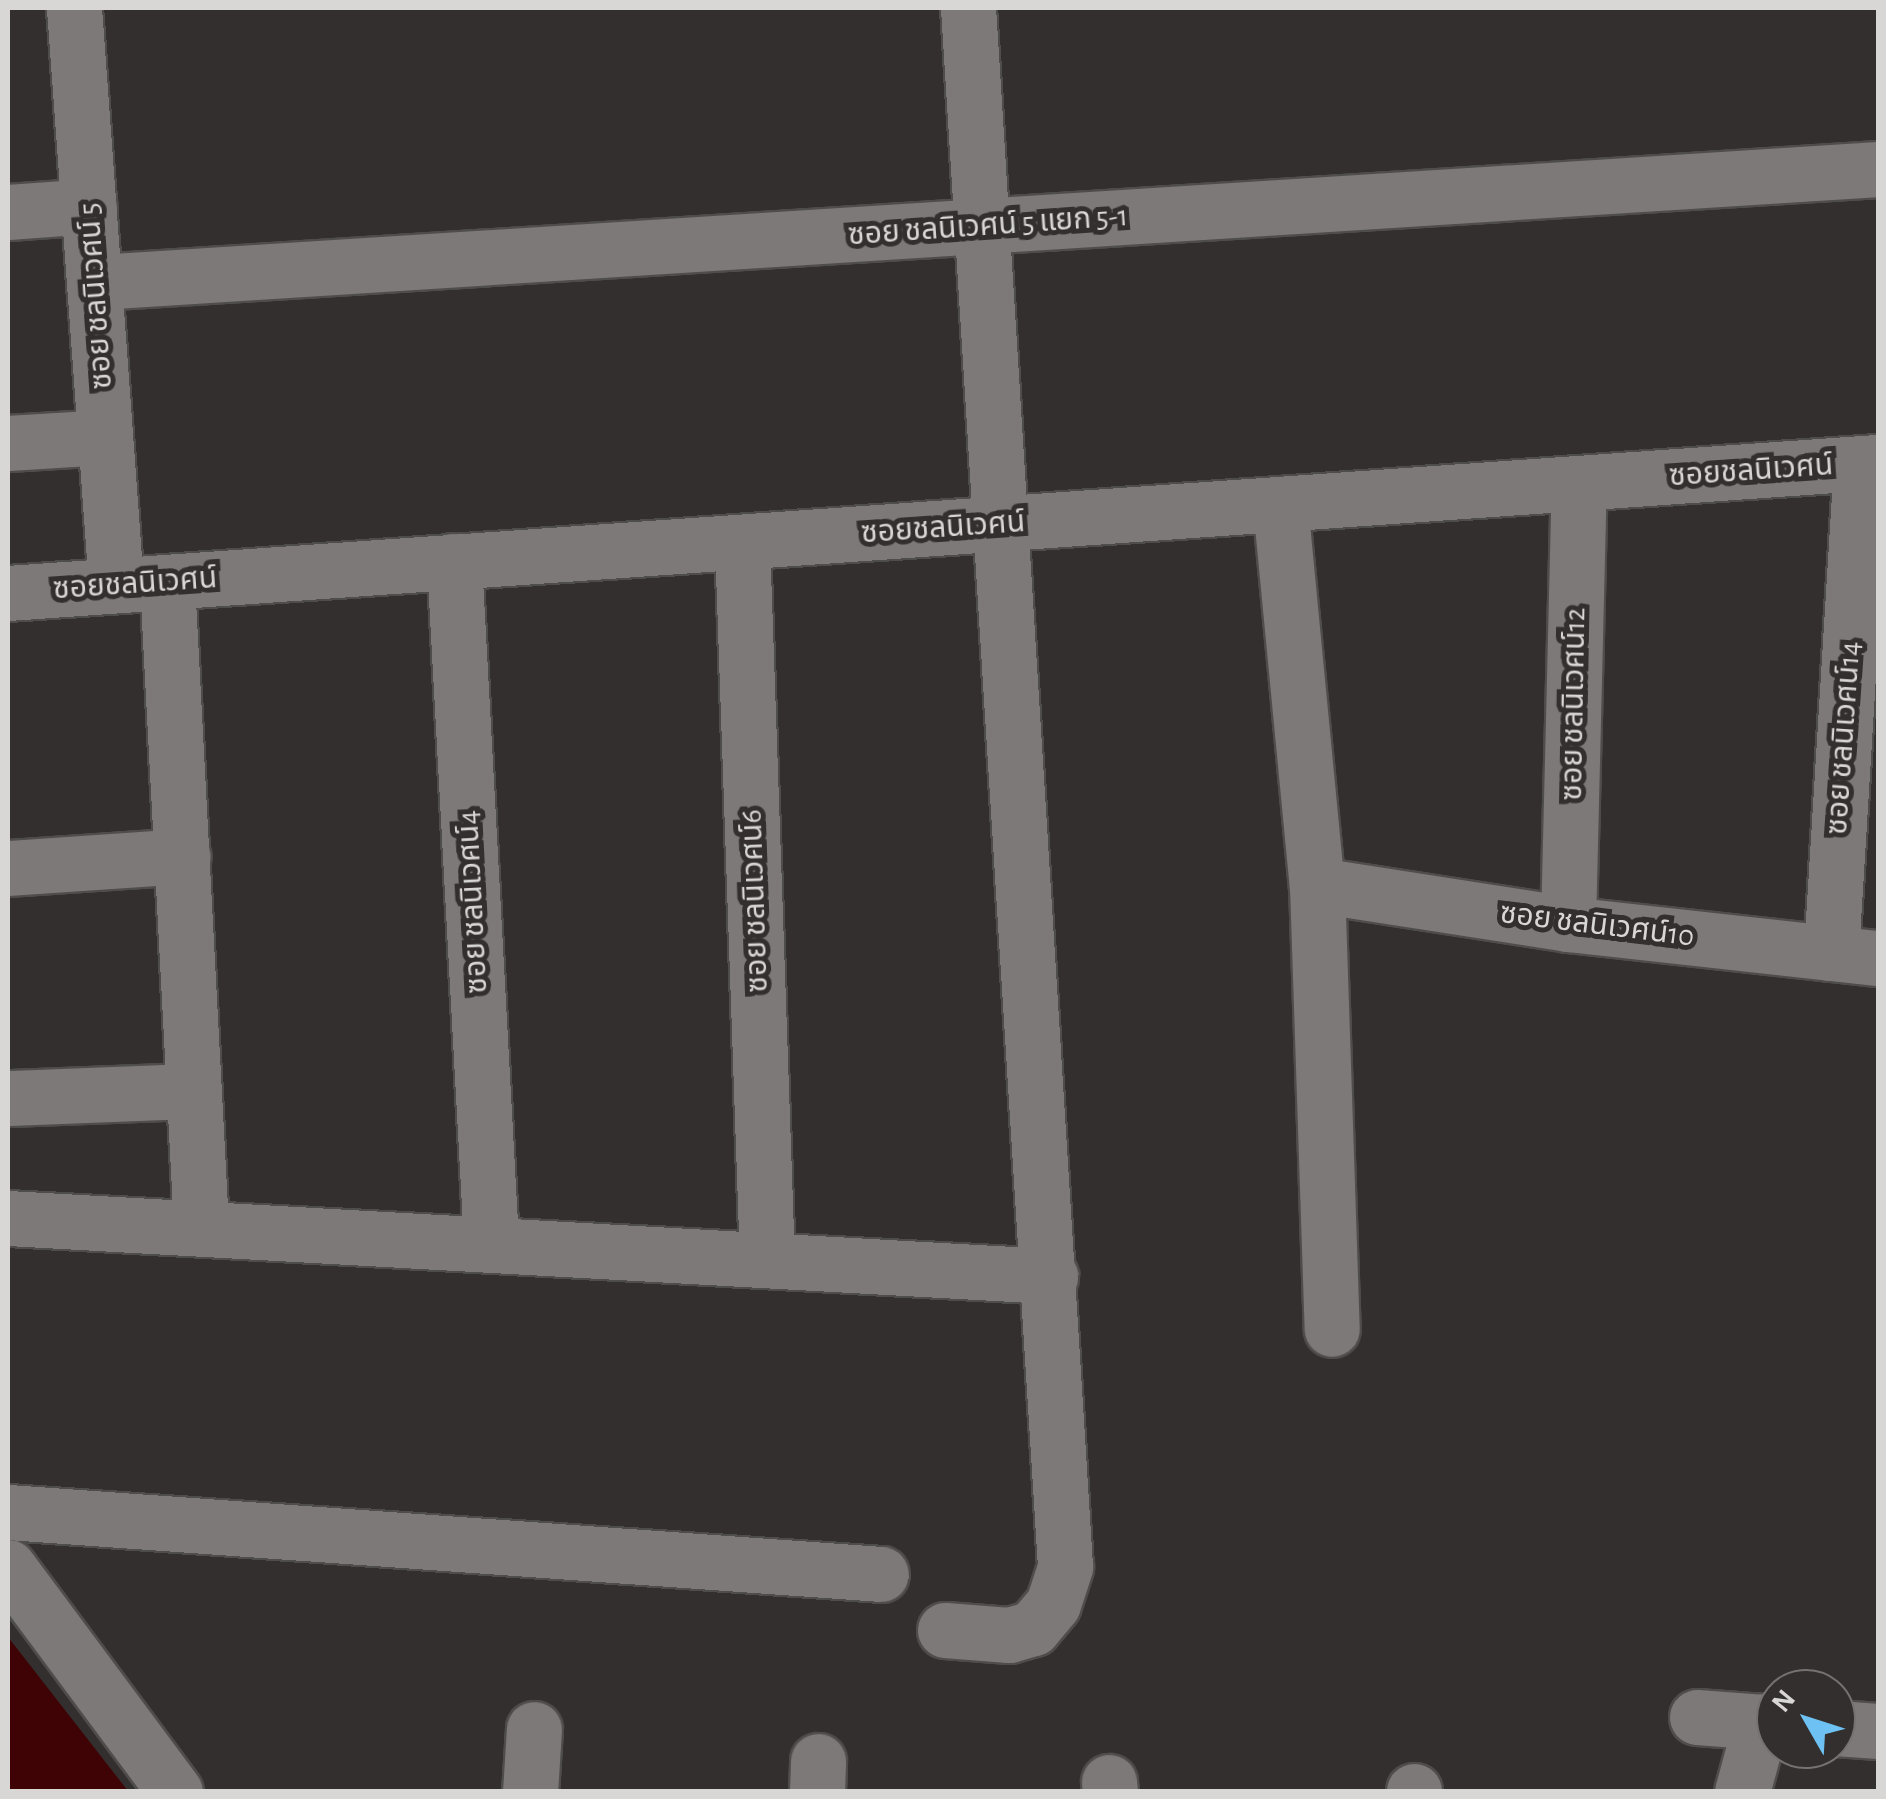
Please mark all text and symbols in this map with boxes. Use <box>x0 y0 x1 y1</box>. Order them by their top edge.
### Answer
street label: ซอย ชลนิเวศน์ 5 แยก 5-1 <box>847 198 1129 254</box>
street label: ซอย ชลนิเวศน์ 5 <box>72 202 120 390</box>
street label: ซอยชลนิเวศน์ <box>1668 447 1834 495</box>
street label: ซอยชลนิเวศน์ <box>860 504 1026 552</box>
street label: ซอยชลนิเวศน์ <box>52 560 218 608</box>
street label: ซอย ชลนิเวศน์12 <box>1554 607 1594 801</box>
street label: ซอย ชลนิเวศน์14 <box>1819 640 1869 836</box>
street label: ซอย ชลนิเวศน์4 <box>450 809 496 995</box>
street label: ซอย ชลนิเวศน์6 <box>734 809 776 993</box>
street label: ซอย ชลนิเวศน์10 <box>1498 895 1696 955</box>
north arrow <box>1756 1669 1856 1769</box>
text: N <box>1767 1685 1801 1718</box>

